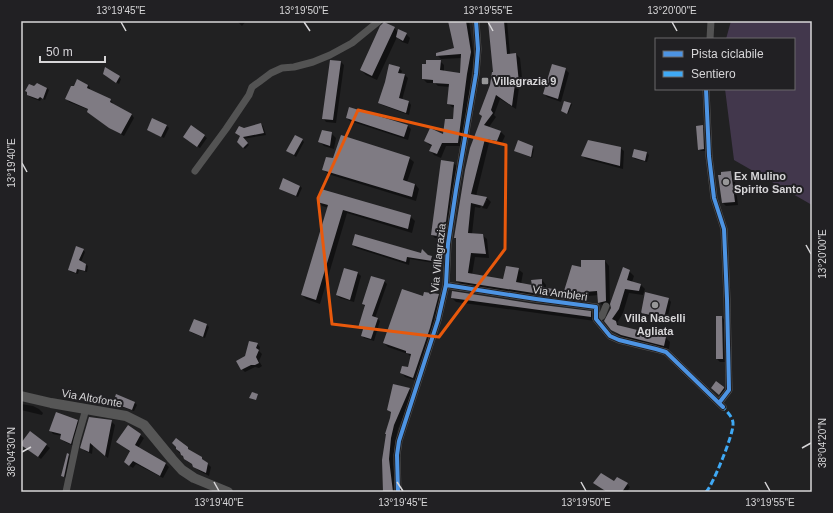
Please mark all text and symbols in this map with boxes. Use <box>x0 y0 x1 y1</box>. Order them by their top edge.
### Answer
text: 13°19'45"E <box>96 5 146 16</box>
text: 13°19'50"E <box>279 5 329 16</box>
text: 13°19'55"E <box>463 5 513 16</box>
text: 13°20'00"E <box>647 5 697 16</box>
scale bar <box>40 38 105 64</box>
legend <box>655 38 795 90</box>
text: 50 m <box>46 45 73 59</box>
text: Pista ciclabile <box>691 47 764 61</box>
text: Sentiero <box>691 67 736 81</box>
place label: Villagrazia 9 <box>493 75 556 87</box>
marker: Villagrazia 9 <box>480 76 490 86</box>
text: 13°19'40"E <box>6 138 17 188</box>
place label: Ex Mulino Spirito Santo <box>734 170 803 195</box>
marker: Ex Mulino Spirito Santo <box>721 177 731 187</box>
street label: Via Villagrazia <box>428 222 448 293</box>
text: 13°20'00"E <box>817 229 828 279</box>
street label: Via Ambleri <box>532 283 588 303</box>
marker: Villa Naselli Agliata <box>650 300 660 310</box>
place label: Villa Naselli Agliata <box>625 312 685 337</box>
street label: Via Altofonte <box>61 387 123 409</box>
text: 38°04'20"N <box>817 418 828 468</box>
text: 38°04'30"N <box>6 427 17 477</box>
text: 13°19'40"E <box>194 497 244 508</box>
text: 13°19'45"E <box>378 497 428 508</box>
text: 13°19'50"E <box>561 497 611 508</box>
text: 13°19'55"E <box>745 497 795 508</box>

